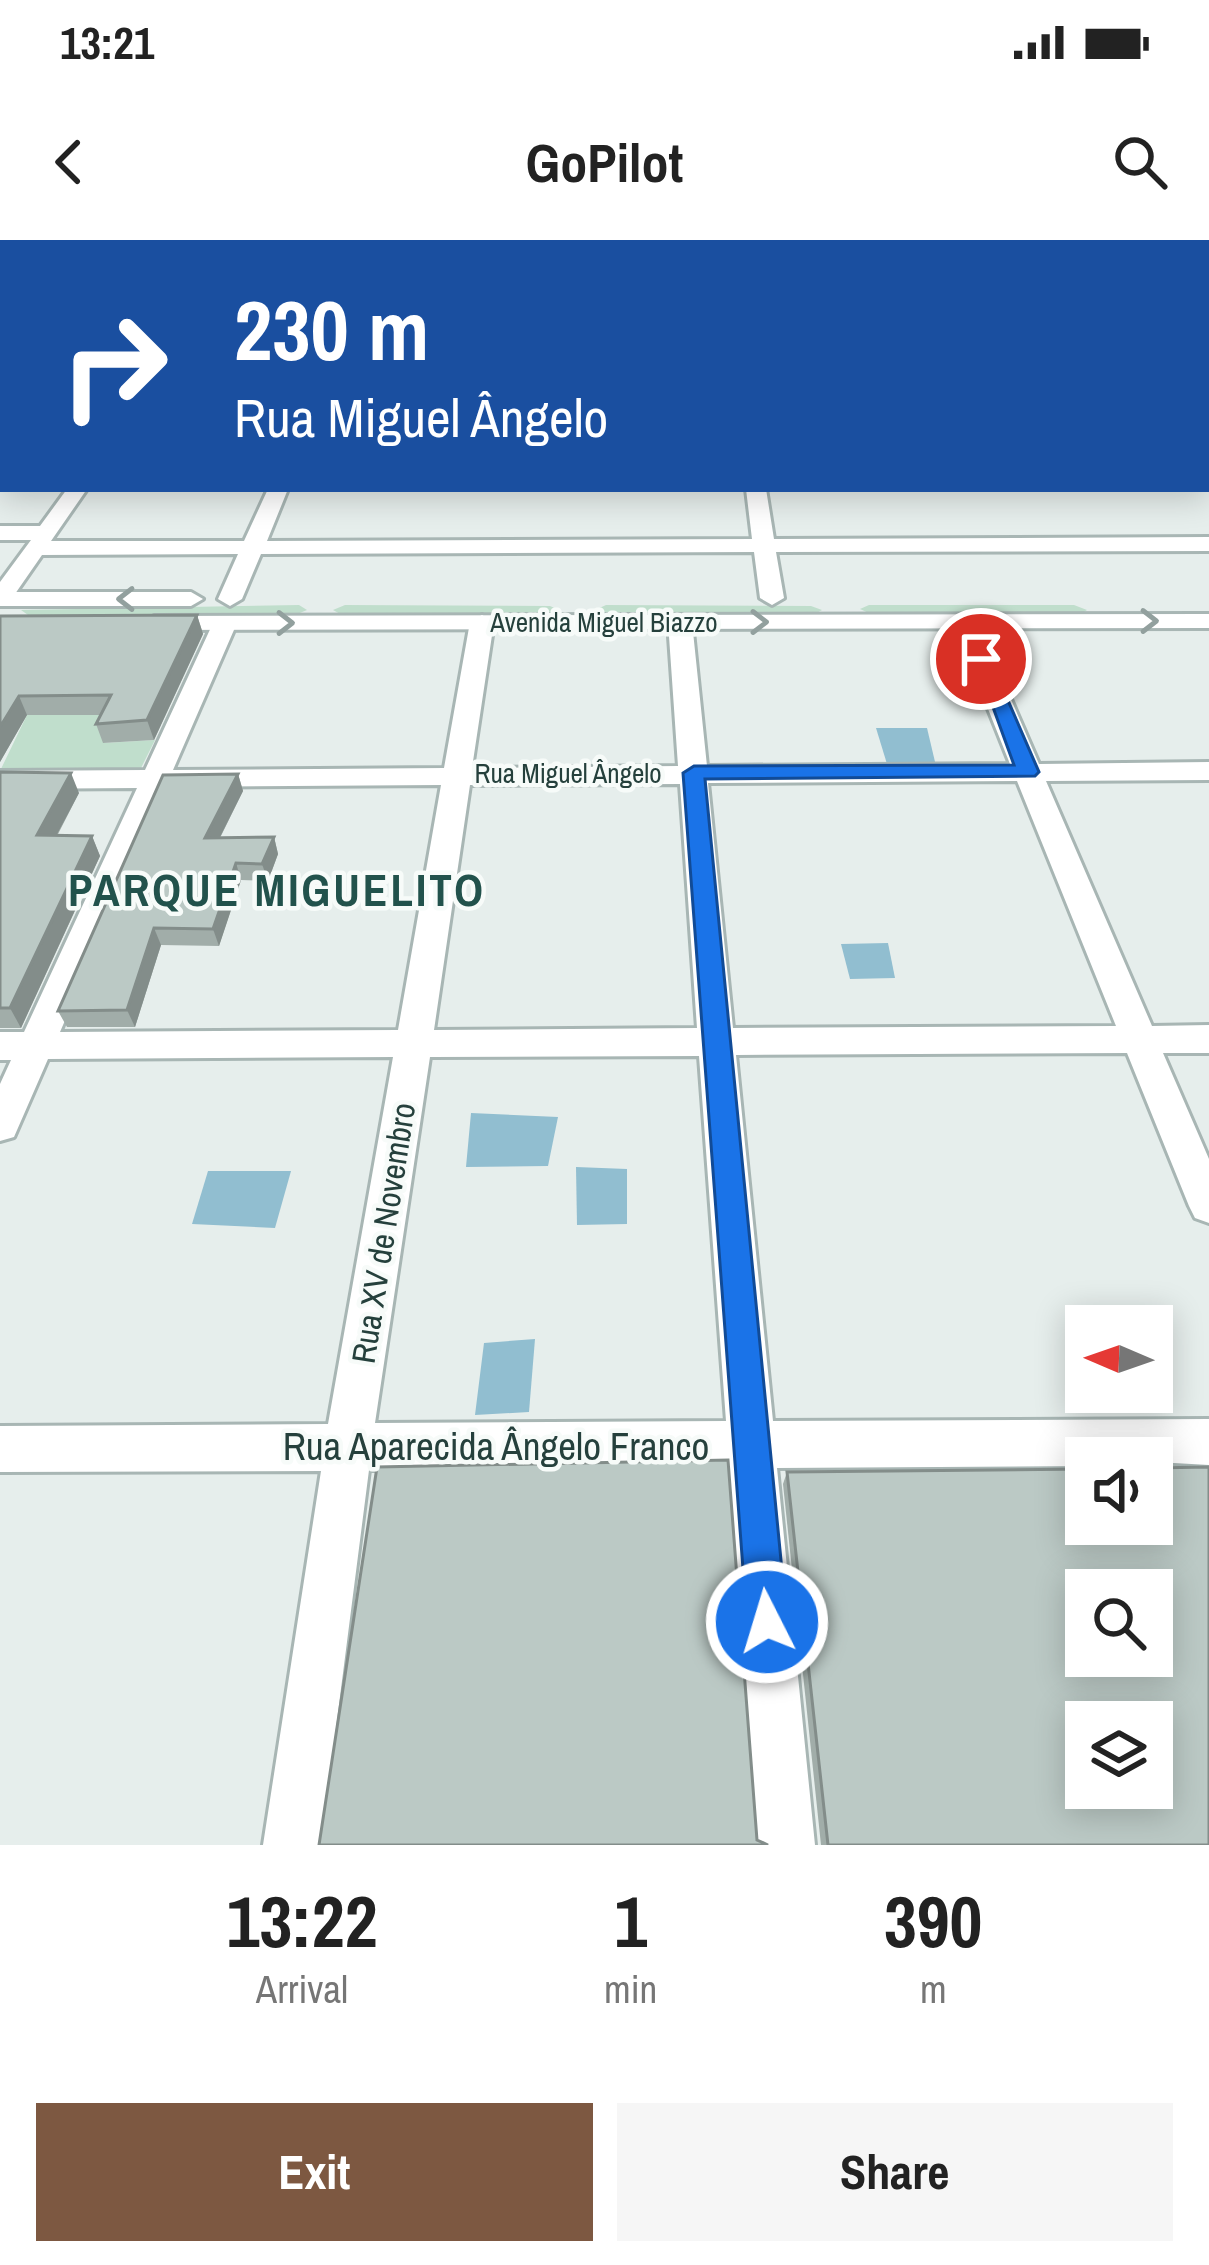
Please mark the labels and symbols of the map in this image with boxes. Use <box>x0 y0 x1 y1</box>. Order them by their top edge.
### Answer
one-way arrow <box>116 586 134 612</box>
street label: Avenida Miguel Biazzo <box>489 604 718 640</box>
pin <box>930 608 1032 710</box>
one-way arrow <box>1141 608 1159 634</box>
one-way arrow <box>751 609 769 635</box>
one-way arrow <box>277 610 295 636</box>
street label: Rua Miguel Ângelo <box>474 755 662 791</box>
district label: PARQUE MIGUELITO <box>68 859 486 920</box>
street label: Rua XV de Novembro <box>341 1100 425 1366</box>
north arrow <box>1065 1305 1173 1413</box>
street label: Rua Aparecida Ângelo Franco <box>283 1420 709 1472</box>
position arrow <box>704 1559 830 1685</box>

